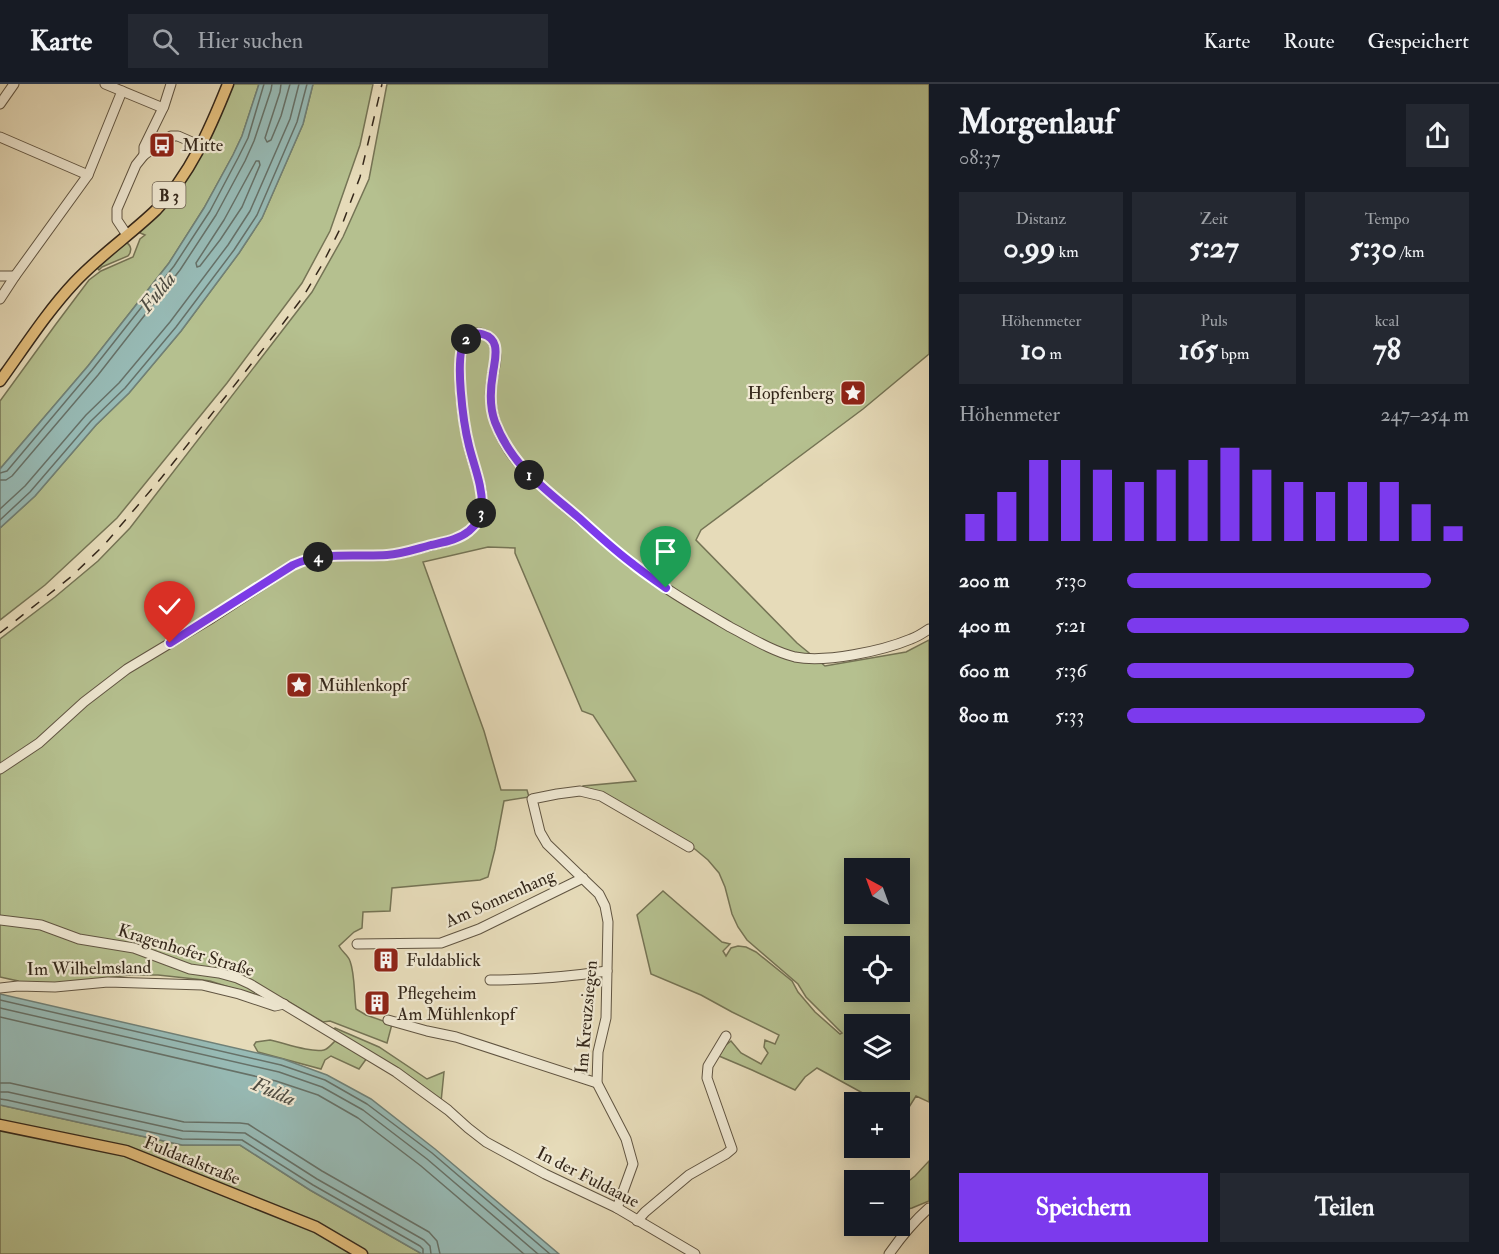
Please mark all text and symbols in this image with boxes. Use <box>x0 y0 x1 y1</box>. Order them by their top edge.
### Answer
search box <box>128 14 548 68</box>
text: Karte <box>30 24 92 59</box>
icon: search <box>149 25 182 58</box>
text: Hier suchen <box>197 27 303 55</box>
text: Karte <box>1204 28 1250 55</box>
text: Route <box>1283 28 1335 55</box>
text: Gespeichert <box>1368 28 1469 55</box>
text: Morgenlauf <box>959 102 1115 143</box>
button: share <box>1406 104 1469 167</box>
bus stop icon: Mitte <box>147 130 177 160</box>
place label: Mitte <box>182 134 224 157</box>
text: 08:37 <box>959 145 1000 170</box>
road number: B 3 <box>152 182 186 208</box>
text: Distanz <box>1016 209 1066 229</box>
text: Zeit <box>1200 209 1228 229</box>
text: Tempo <box>1365 209 1409 229</box>
text: 0.99 <box>1003 229 1055 266</box>
text: 5:27 <box>1189 229 1239 266</box>
text: 5:30 <box>1349 229 1397 266</box>
text: km <box>1055 242 1079 262</box>
text: /km <box>1397 242 1425 262</box>
water label: Fulda <box>133 267 181 318</box>
text: Höhenmeter <box>1001 311 1081 331</box>
text: Puls <box>1200 311 1228 331</box>
text: kcal <box>1375 311 1399 331</box>
pin: 2 <box>451 324 481 354</box>
text: 2 <box>462 329 470 349</box>
text: 10 <box>1020 331 1046 368</box>
text: 165 <box>1179 331 1218 368</box>
text: 78 <box>1373 331 1401 368</box>
text: m <box>1046 344 1062 364</box>
text: bpm <box>1218 344 1249 364</box>
place icon: Hopfenberg <box>838 378 868 408</box>
place label: Hopfenberg <box>747 382 835 405</box>
text: Höhenmeter <box>959 402 1060 427</box>
text: 247–254 m <box>1380 402 1469 427</box>
pin: 1 <box>514 460 544 490</box>
text: 1 <box>526 465 532 485</box>
pin: 3 <box>466 498 496 528</box>
text: 3 <box>478 503 484 523</box>
pin <box>640 526 691 588</box>
icon: arrive <box>649 535 682 568</box>
pin: 4 <box>303 542 333 572</box>
text: 4 <box>314 547 322 567</box>
text: 200 m <box>959 568 1009 593</box>
text: 5:30 <box>1055 568 1087 593</box>
pin <box>144 581 195 643</box>
icon: check <box>153 590 186 623</box>
text: 400 m <box>959 613 1010 638</box>
text: 5:21 <box>1055 613 1086 638</box>
text: 600 m <box>959 658 1009 683</box>
text: 5:36 <box>1055 658 1087 683</box>
place icon: Mühlenkopf <box>284 670 314 700</box>
place label: Mühlenkopf <box>318 674 410 697</box>
text: 800 m <box>959 703 1009 728</box>
text: 5:33 <box>1055 703 1084 728</box>
north arrow <box>844 858 910 924</box>
map controls <box>844 858 910 1236</box>
street label: Am Sonnenhang <box>441 863 560 933</box>
street label: Kragenhofer Straße <box>115 919 257 982</box>
button: locate <box>844 936 910 1002</box>
building icon: Fuldablick <box>371 945 401 975</box>
place label: Fuldablick <box>406 949 481 972</box>
street label: Im Wilhelmsland <box>27 956 152 981</box>
street label: Im Kreuzsiegen <box>570 959 603 1075</box>
place label: Pflegeheim Am Mühlenkopf <box>396 982 518 1026</box>
building icon: Pflegeheim Am Mühlenkopf <box>362 988 392 1018</box>
button: layers <box>844 1014 910 1080</box>
water label: Fulda <box>247 1071 299 1112</box>
button: + <box>844 1092 910 1158</box>
street label: Fuldatalstraße <box>140 1131 244 1190</box>
street label: In der Fuldaaue <box>532 1142 644 1213</box>
button: − <box>844 1170 910 1236</box>
button: Speichern <box>959 1173 1208 1242</box>
button: Teilen <box>1220 1173 1469 1242</box>

